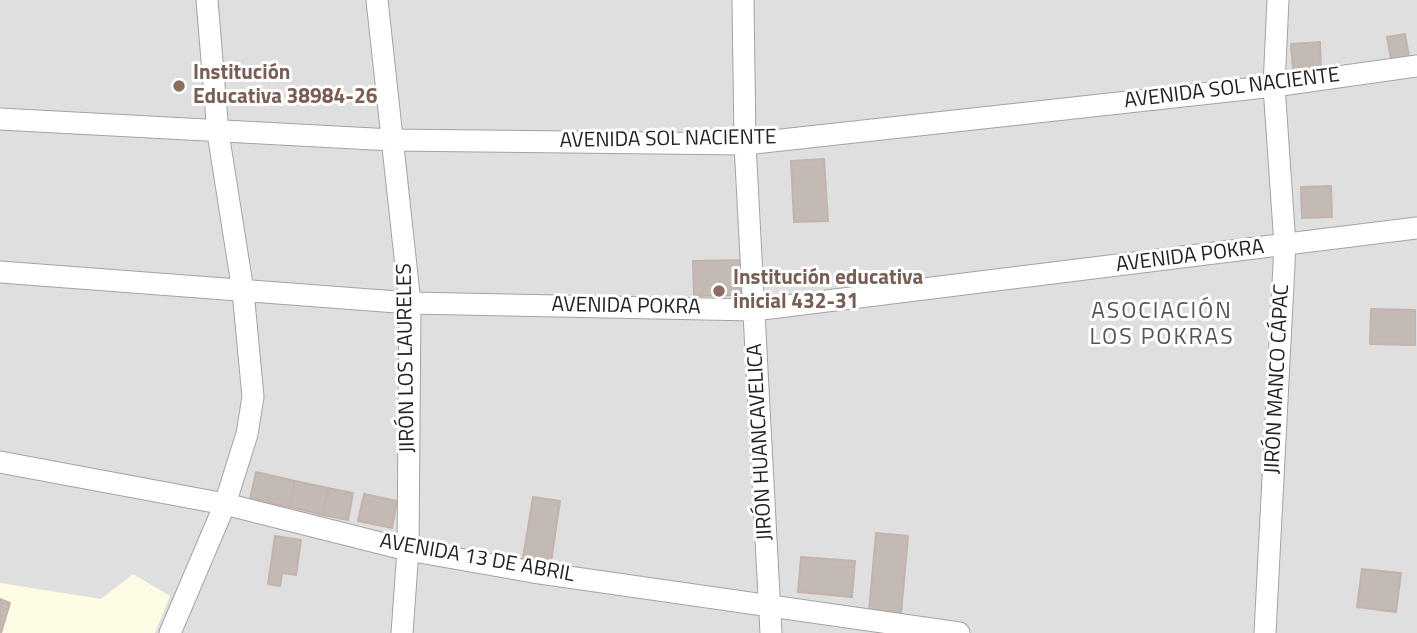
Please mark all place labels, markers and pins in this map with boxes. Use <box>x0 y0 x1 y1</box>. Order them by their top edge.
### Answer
place label: Institución Educativa 38984-26 <box>193 61 377 111</box>
marker: Institución Educativa 38984-26 <box>171 78 187 94</box>
place label: Institución educativa inicial 432-31 <box>733 266 923 316</box>
marker: Institución educativa inicial 432-31 <box>711 283 727 299</box>

